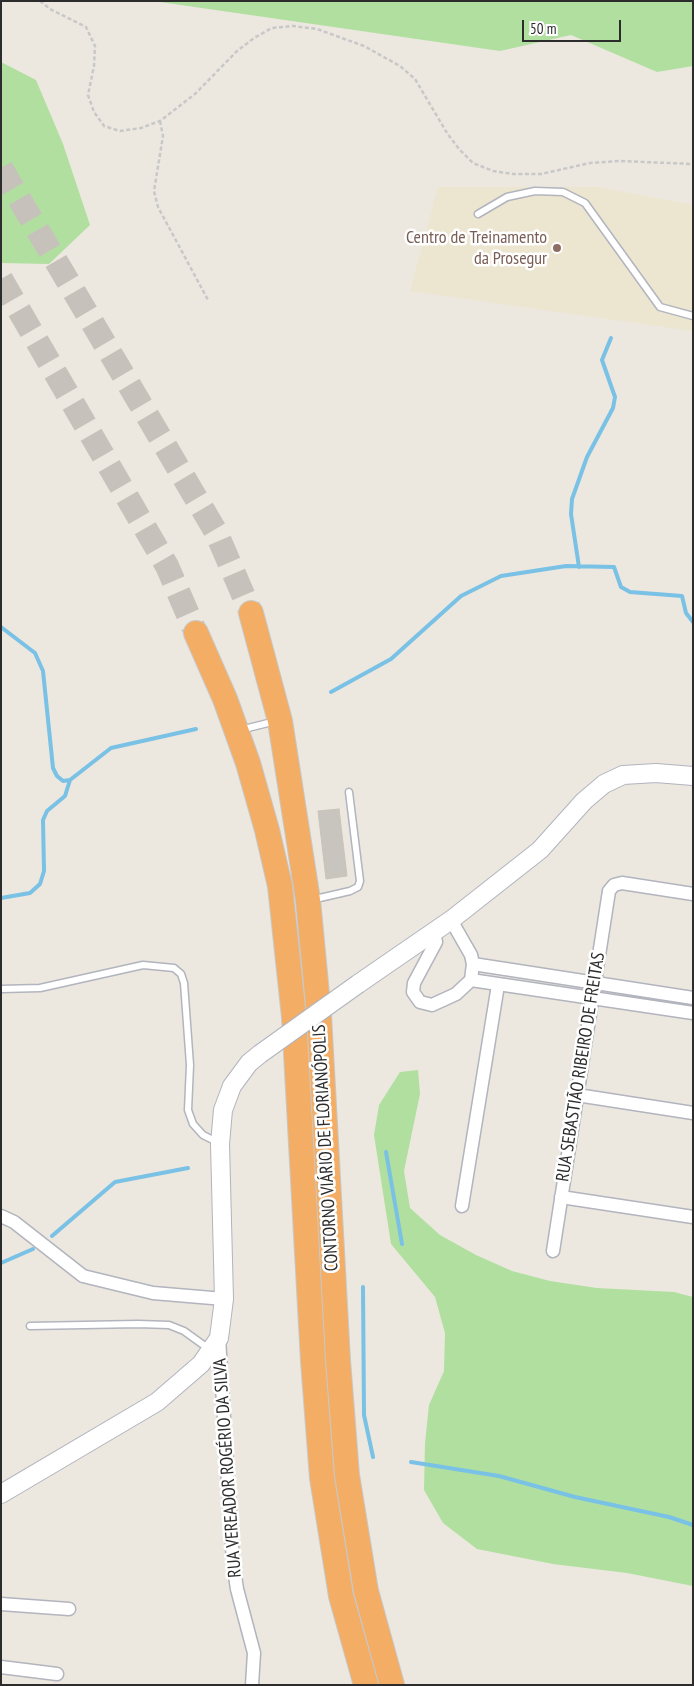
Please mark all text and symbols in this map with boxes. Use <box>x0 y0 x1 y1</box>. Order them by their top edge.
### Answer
scale bar <box>524 10 623 42</box>
text: 50 m <box>530 19 556 38</box>
place label: Centro de Treinamento da Prosegur <box>406 227 547 270</box>
marker: Centro de Treinamento da Prosegur <box>551 242 563 254</box>
street label: RUA SEBASTIÃO RIBEIRO DE FREITAS <box>552 951 610 1183</box>
street label: CONTORNO VIÁRIO DE FLORIANÓPOLIS <box>309 1024 343 1272</box>
street label: RUA VEREADOR ROGÉRIO DA SILVA <box>210 1358 246 1578</box>

